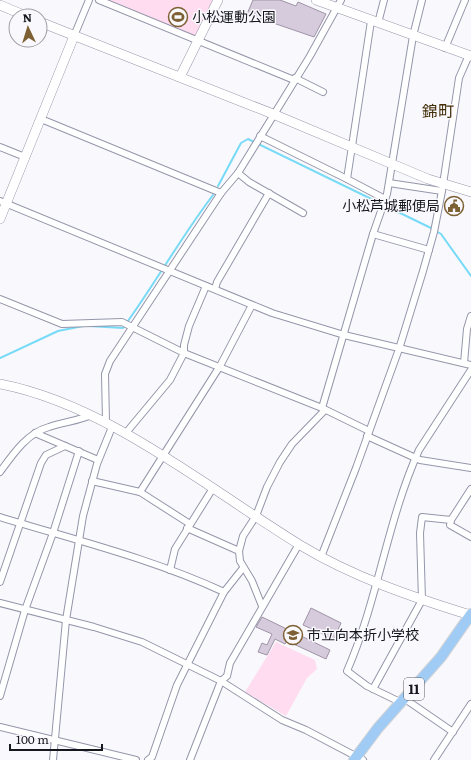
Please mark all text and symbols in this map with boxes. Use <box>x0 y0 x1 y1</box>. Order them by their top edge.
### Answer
sports icon: 小松運動公園 <box>167 6 189 28</box>
place label: 小松運動公園 <box>192 6 276 26</box>
north arrow <box>8 8 48 48</box>
text: N <box>22 9 32 25</box>
district label: 錦町 <box>422 98 454 122</box>
place label: 小松芦城郵便局 <box>342 195 440 215</box>
public building icon: 小松芦城郵便局 <box>443 195 465 217</box>
school or university icon: 市立向本折小学校 <box>282 624 304 646</box>
place label: 市立向本折小学校 <box>307 624 419 644</box>
road number: 11 <box>404 678 424 700</box>
scale bar <box>10 726 102 752</box>
text: 100 m <box>16 730 49 748</box>

